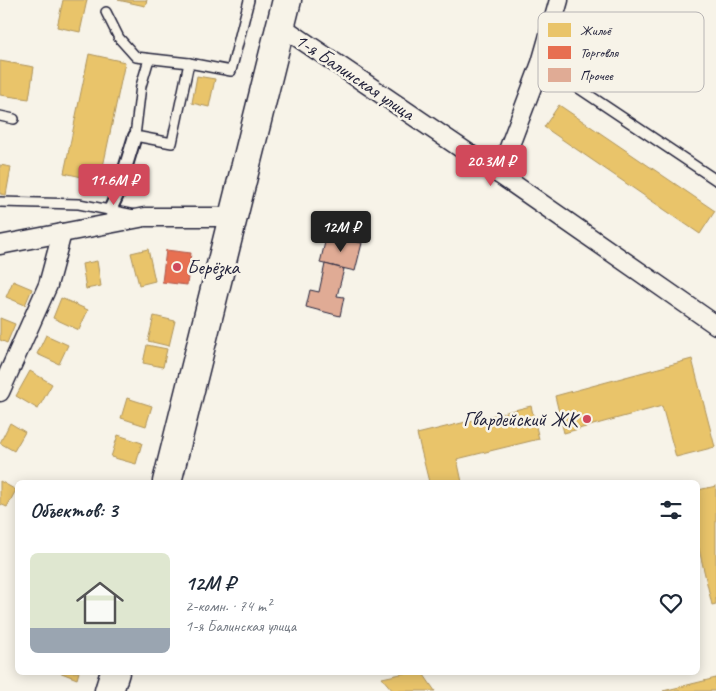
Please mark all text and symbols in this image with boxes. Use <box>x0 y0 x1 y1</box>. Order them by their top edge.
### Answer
legend <box>538 12 704 92</box>
text: Жильё <box>580 22 613 39</box>
street label: 1-я Балинская улица <box>290 27 421 127</box>
text: Торговля <box>580 44 619 61</box>
text: Прочее <box>580 67 614 84</box>
pin: 20.3M ₽ <box>445 144 537 187</box>
text: 20.3M ₽ <box>467 151 515 171</box>
pin: 11.6M ₽ <box>68 164 160 206</box>
text: 11.6M ₽ <box>90 170 138 190</box>
pin: 12M ₽ <box>306 210 376 253</box>
text: 12M ₽ <box>322 217 360 237</box>
place label: Берёзка <box>187 255 240 281</box>
marker: Берёзка <box>171 261 183 273</box>
place label: Гвардейский ЖК <box>463 407 580 432</box>
marker: Гвардейский ЖК <box>581 413 593 425</box>
icon: filters <box>657 496 685 524</box>
text: Объектов: 3 <box>30 497 118 523</box>
text: 12M ₽ <box>185 570 235 596</box>
icon: home <box>70 573 130 633</box>
icon: heart <box>657 589 685 617</box>
text: 2-комн. · 74 m² <box>185 596 271 616</box>
text: 1-я Балинская улица <box>185 616 296 636</box>

